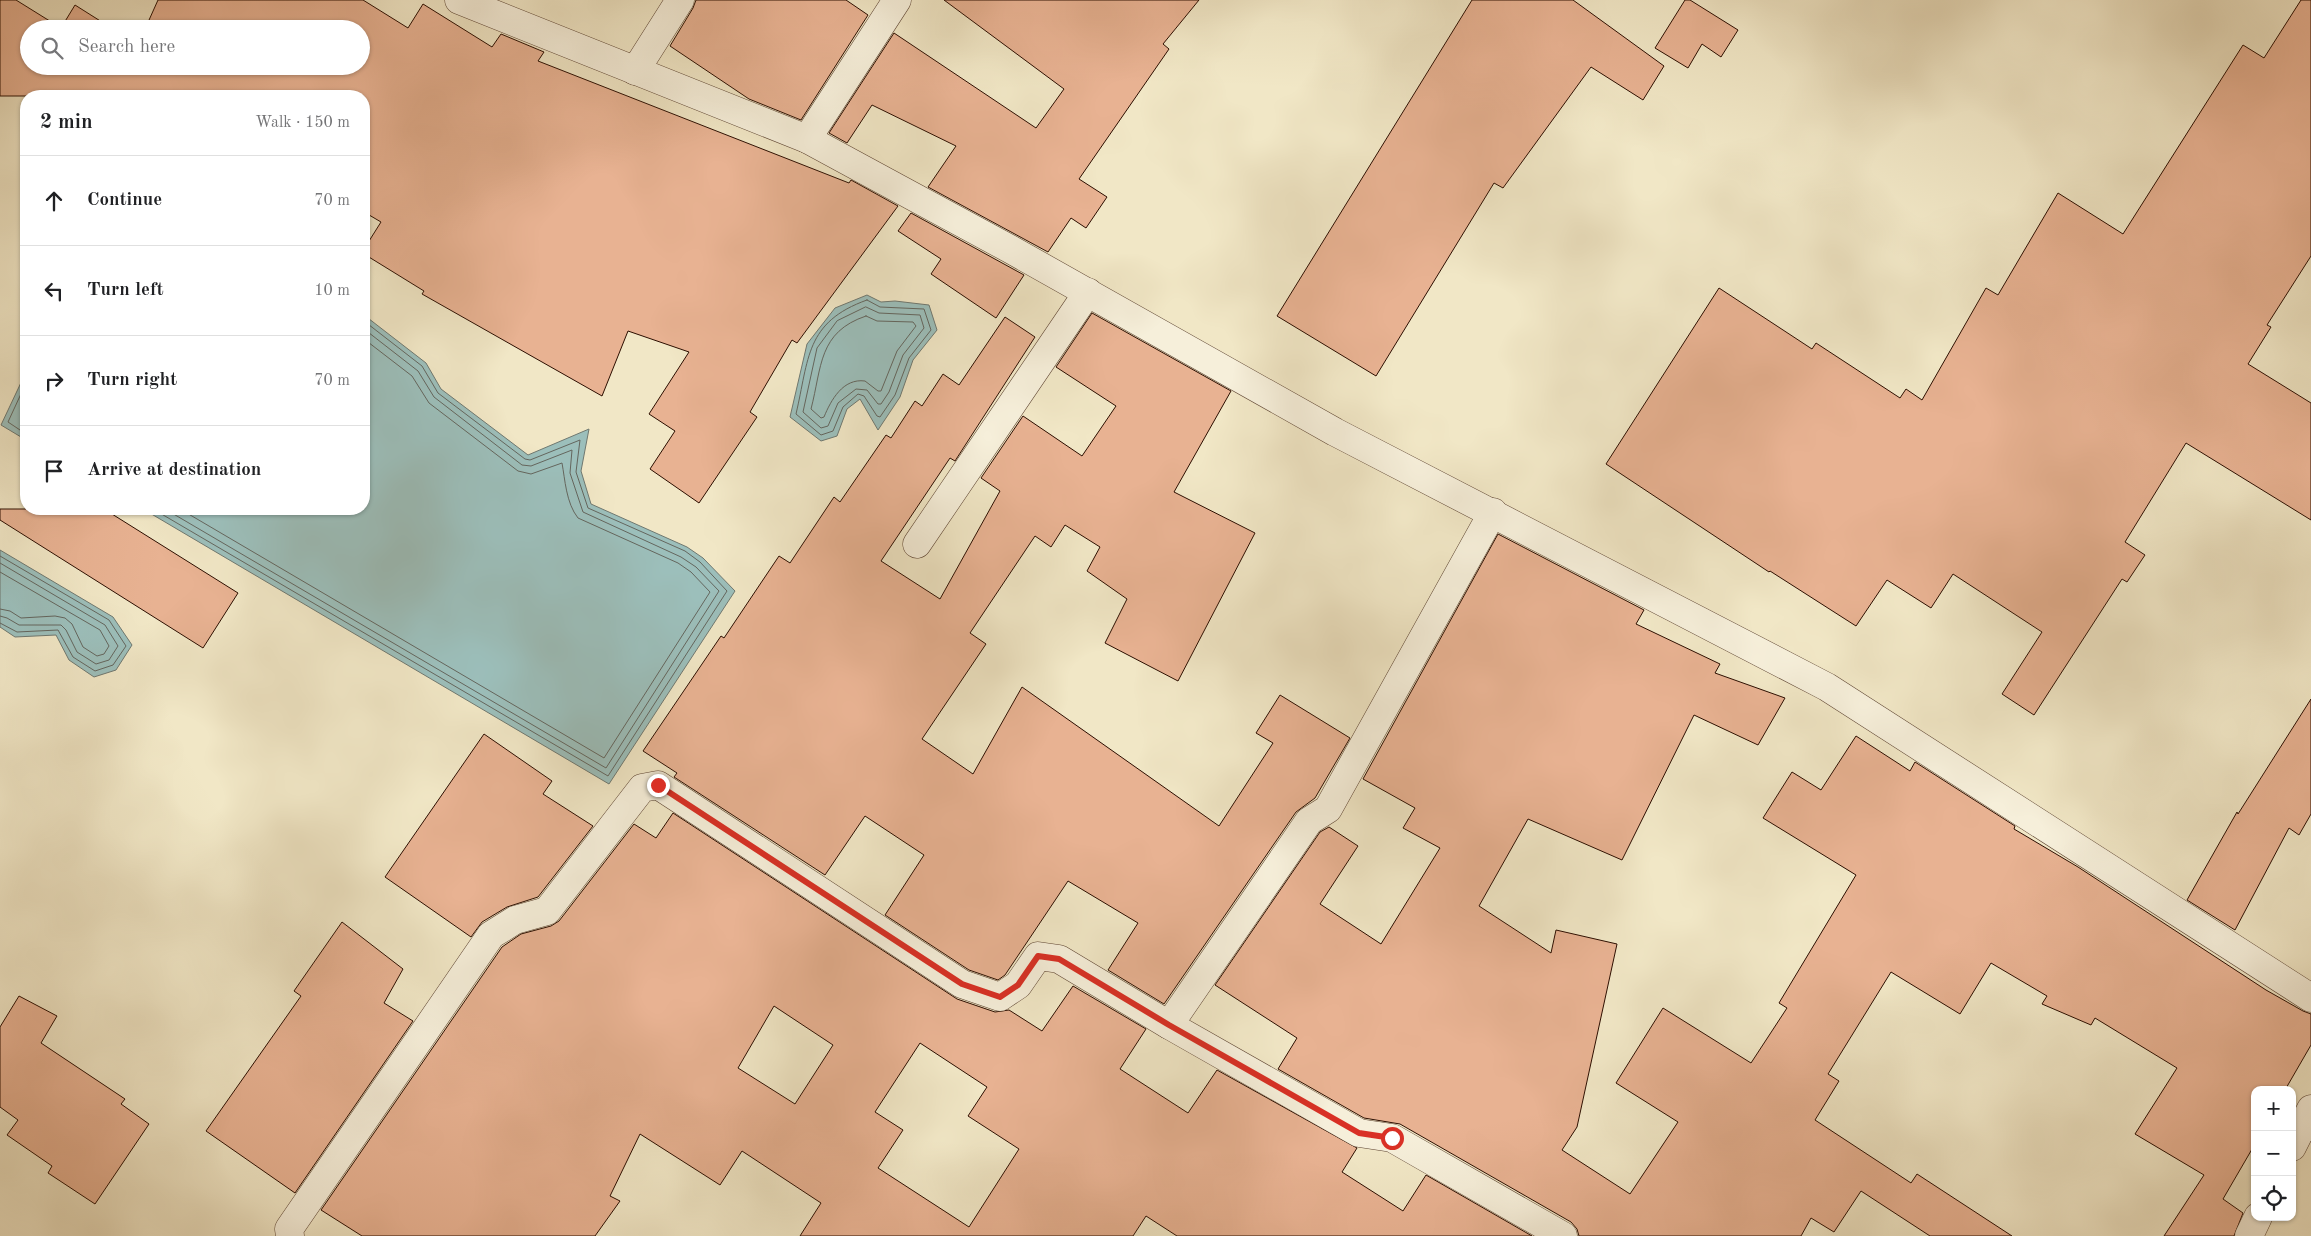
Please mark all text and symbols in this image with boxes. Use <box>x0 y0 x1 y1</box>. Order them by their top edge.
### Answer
search box <box>20 20 370 75</box>
icon: search <box>38 34 66 62</box>
text: Search here <box>78 38 175 57</box>
text: 2 min <box>40 112 93 133</box>
text: Walk · 150 m <box>255 115 350 131</box>
icon: ahead <box>40 187 68 215</box>
text: Continue <box>87 191 162 210</box>
text: 70 m <box>314 193 350 209</box>
icon: left <box>40 277 68 305</box>
text: Turn left <box>87 281 164 300</box>
text: 10 m <box>314 283 350 299</box>
icon: right <box>40 367 68 395</box>
text: Turn right <box>87 371 177 390</box>
text: 70 m <box>314 373 350 389</box>
icon: arrive <box>40 457 68 485</box>
text: Arrive at destination <box>87 461 261 480</box>
route end <box>647 774 670 797</box>
map controls <box>2251 1086 2296 1221</box>
button: + <box>2251 1086 2296 1131</box>
route start <box>1381 1127 1404 1150</box>
button: − <box>2251 1131 2296 1176</box>
button: locate <box>2251 1176 2296 1221</box>

